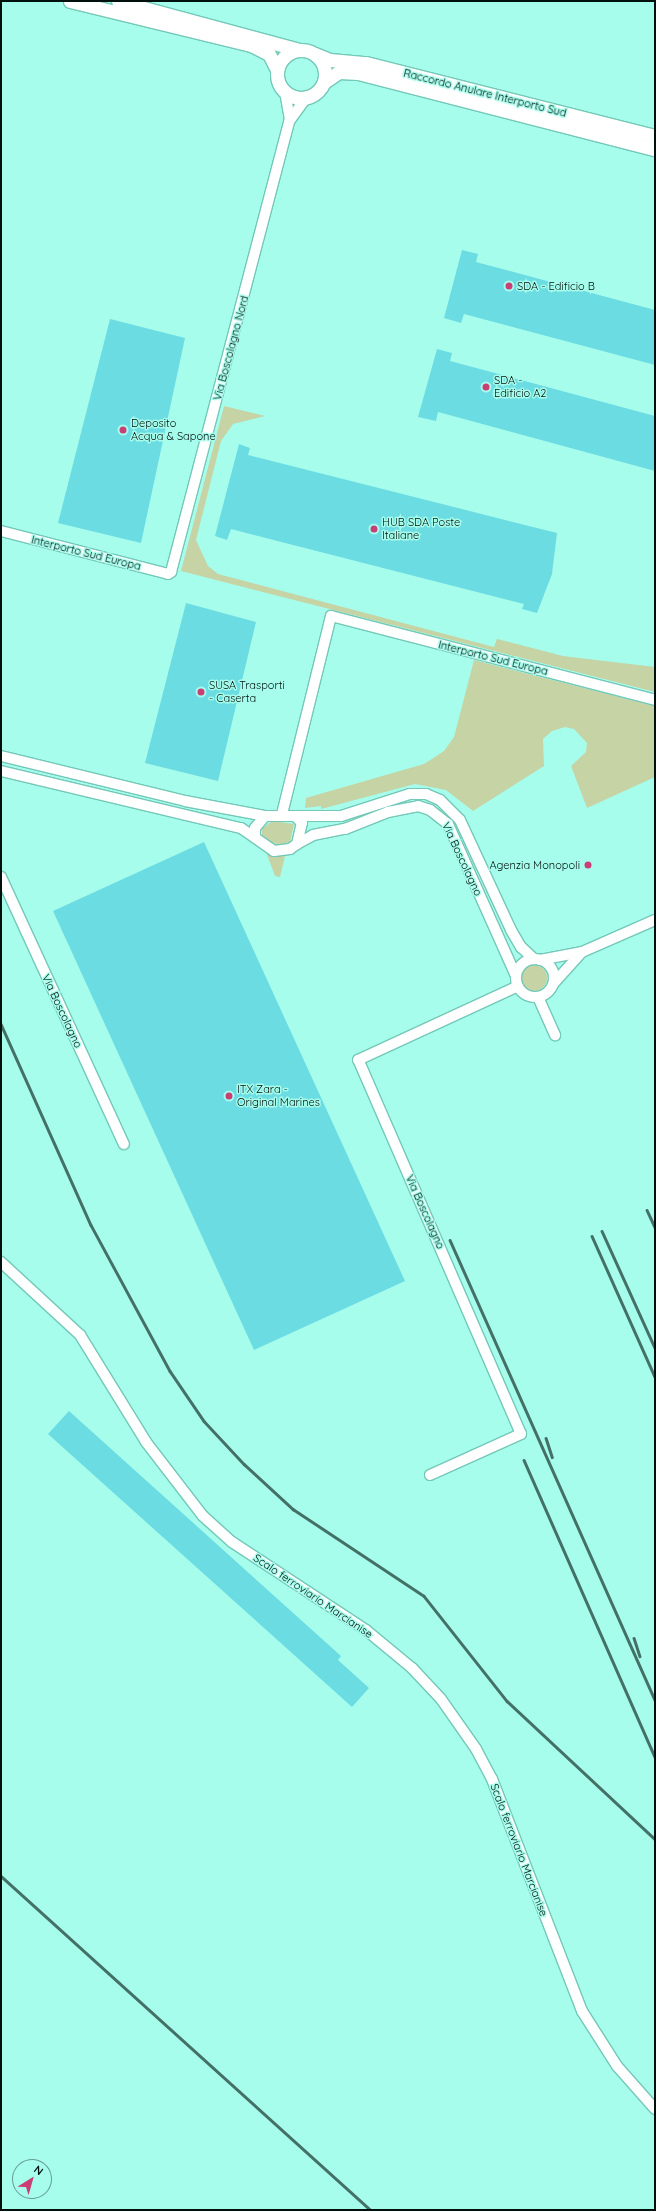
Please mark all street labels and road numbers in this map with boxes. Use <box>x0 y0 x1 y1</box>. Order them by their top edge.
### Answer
street label: Raccordo Anulare Interporto Sud <box>402 66 568 120</box>
street label: Via Boscolagno Nord <box>211 294 251 402</box>
street label: Interporto Sud Europa <box>30 533 142 573</box>
street label: Interporto Sud Europa <box>437 638 549 678</box>
street label: Via Boscolagno <box>439 820 485 898</box>
street label: Via Boscolagno <box>39 972 85 1050</box>
street label: Via Boscolagno <box>403 1173 447 1251</box>
street label: Scalo ferroviario Marcianise <box>251 1551 375 1641</box>
street label: Scalo ferroviario Marcianise <box>488 1782 550 1918</box>

